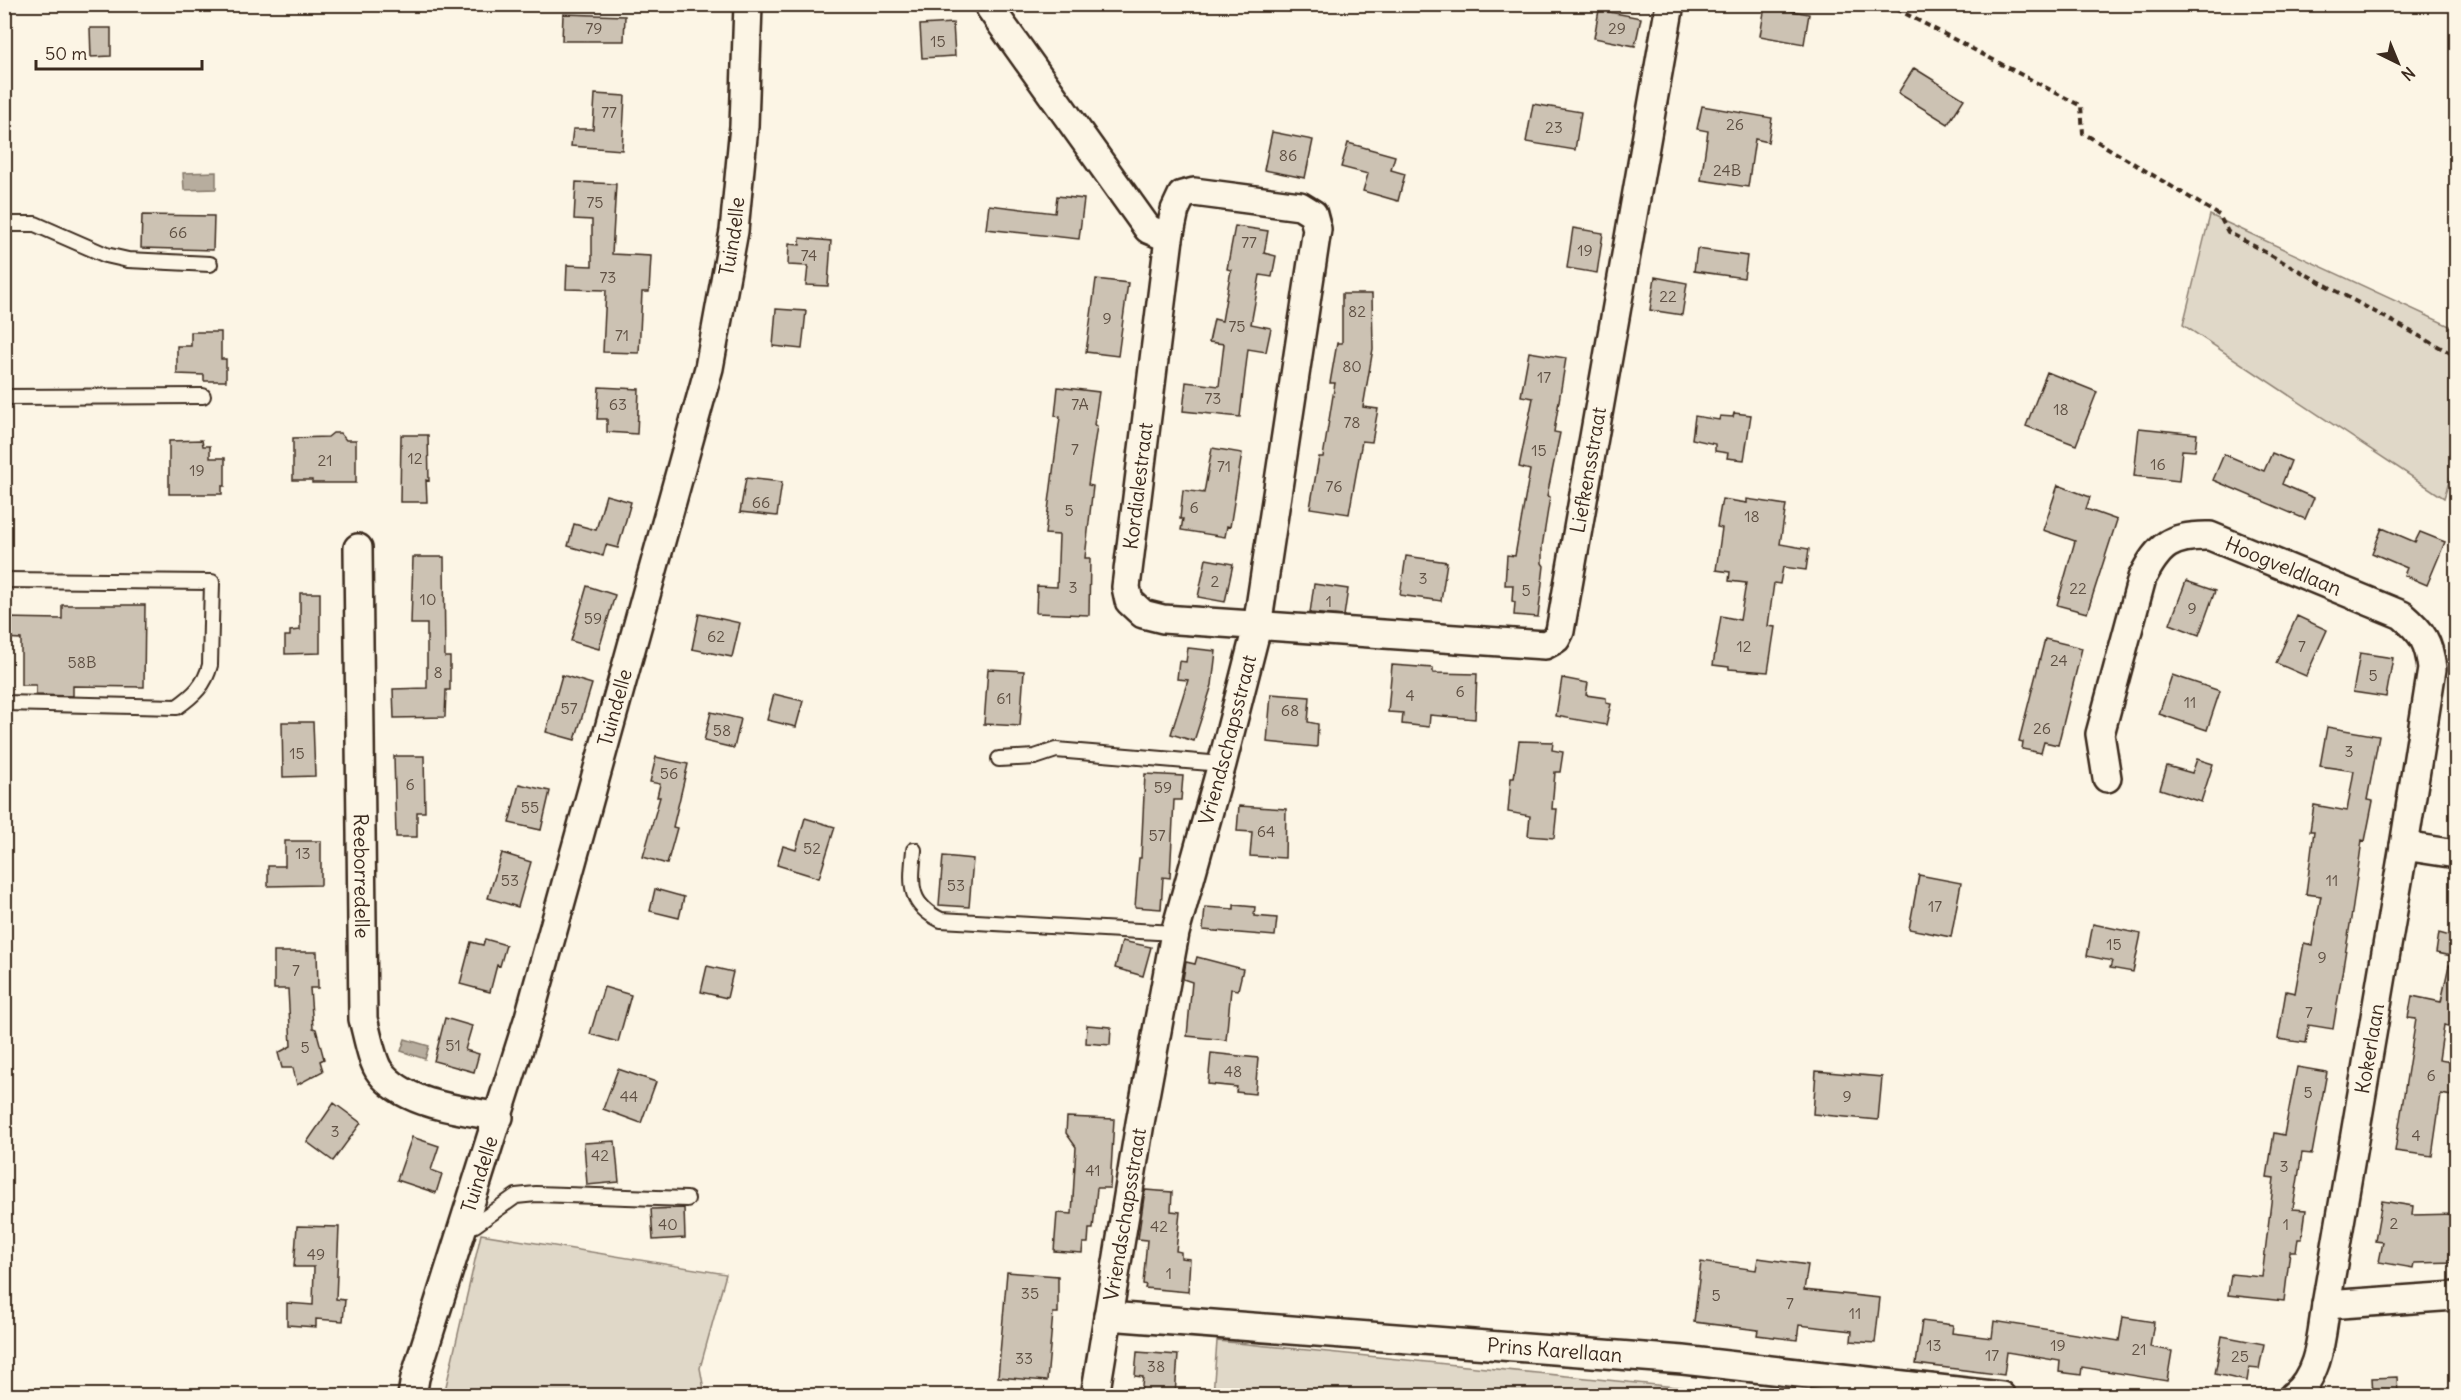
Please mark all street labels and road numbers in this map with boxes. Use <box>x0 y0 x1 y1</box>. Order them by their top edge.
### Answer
street label: Tuindelle <box>713 196 749 278</box>
street label: Liefkensstraat <box>1564 405 1611 535</box>
street label: Kordialestraat <box>1117 421 1158 551</box>
street label: Hoogveldlaan <box>2222 531 2345 601</box>
street label: Vriendschapsstraat <box>1193 652 1261 828</box>
street label: Tuindelle <box>592 666 637 749</box>
street label: Reeborredelle <box>349 813 375 939</box>
street label: Kokerlaan <box>2349 1002 2389 1096</box>
street label: Vriendschapsstraat <box>1098 1126 1151 1303</box>
street label: Tuindelle <box>455 1133 503 1215</box>
street label: Prins Karellaan <box>1486 1332 1623 1367</box>

